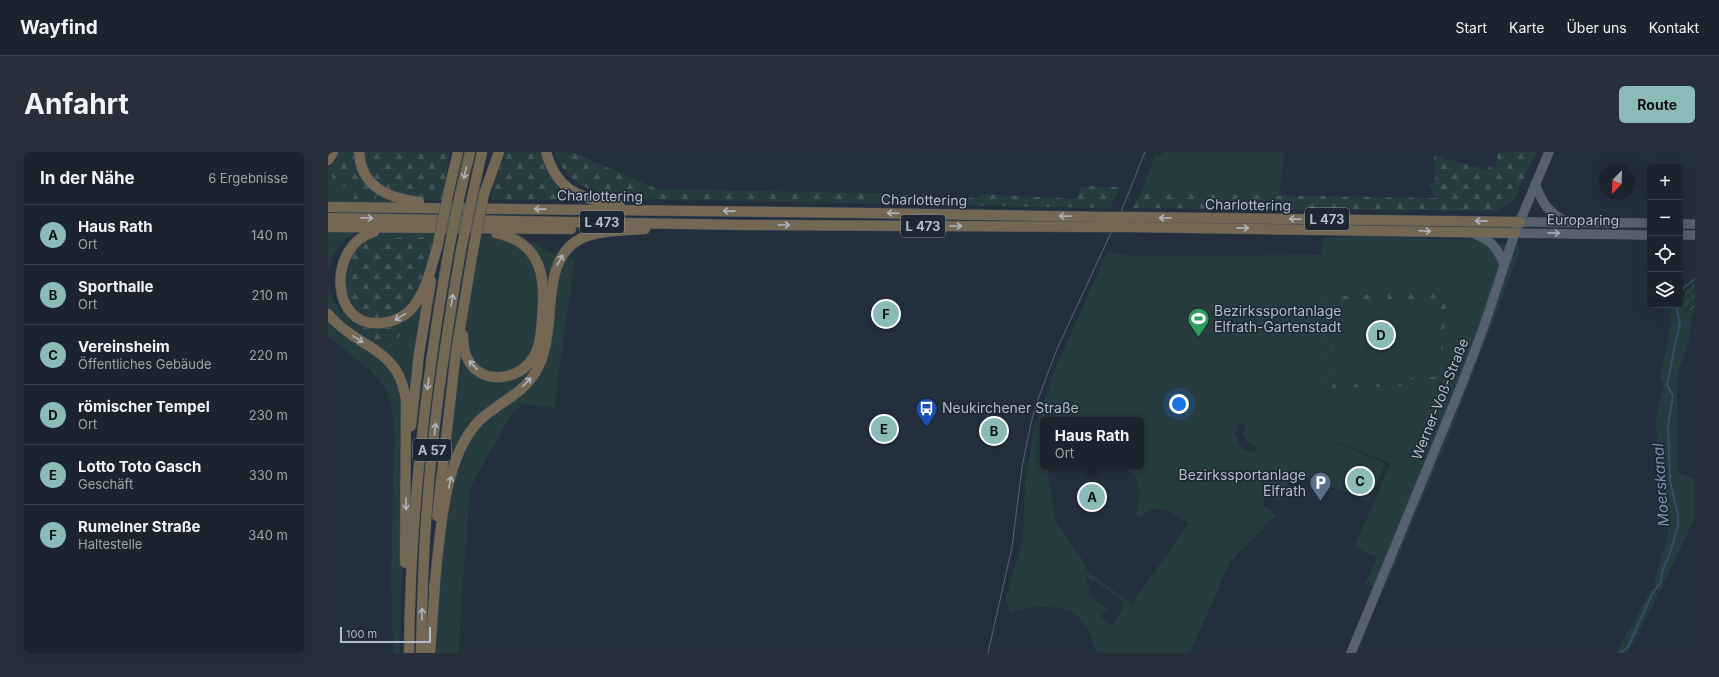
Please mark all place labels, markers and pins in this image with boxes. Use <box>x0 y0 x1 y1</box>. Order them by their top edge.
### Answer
pin: F <box>873 299 899 329</box>
place label: Bezirkssportanlage Elfrath-Gartenstadt <box>1214 302 1342 335</box>
sports icon: Bezirkssportanlage Elfrath-Gartenstadt <box>1185 306 1211 339</box>
pin: D <box>1368 320 1394 350</box>
bus stop icon: Neukirchener Straße <box>914 395 940 428</box>
place label: Neukirchener Straße <box>942 399 1079 416</box>
pin: E <box>871 414 897 444</box>
pin: B <box>981 416 1007 446</box>
place label: Bezirkssportanlage Elfrath <box>1179 466 1306 499</box>
pin: C <box>1347 466 1373 496</box>
parking icon: Bezirkssportanlage Elfrath <box>1308 470 1334 503</box>
pin: A <box>1079 482 1105 512</box>

